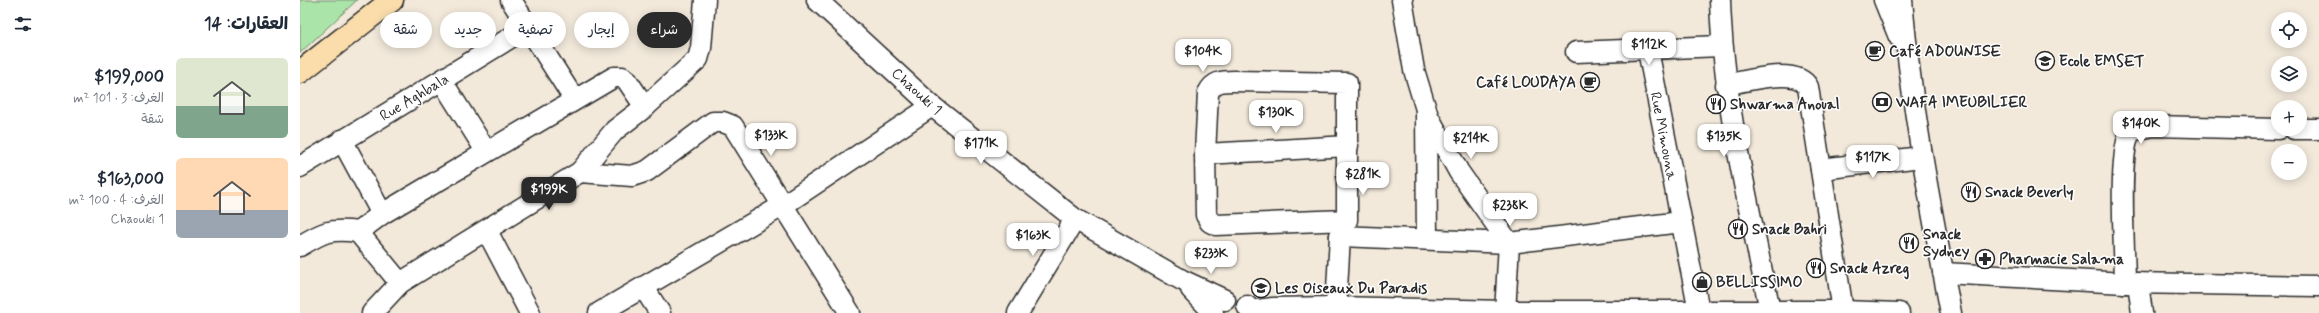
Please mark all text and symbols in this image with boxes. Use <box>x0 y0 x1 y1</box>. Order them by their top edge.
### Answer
chip: شقة <box>380 12 432 48</box>
chip: جديد <box>440 12 496 48</box>
chip: تصفية <box>504 12 566 48</box>
chip: إيجار <box>574 12 629 48</box>
chip: شراء <box>637 12 692 48</box>
map controls <box>2271 12 2307 180</box>
button: locate <box>2271 12 2307 48</box>
icon: filters <box>12 13 34 35</box>
text: العقارات: 14 <box>204 13 288 35</box>
pin: $112K <box>1621 32 1677 66</box>
text: $112K <box>1631 36 1667 53</box>
pin: $104K <box>1175 39 1231 73</box>
cafe icon: Café ADOUNISE <box>1864 40 1886 62</box>
place label: Café ADOUNISE <box>1889 42 2001 62</box>
text: $104K <box>1184 43 1222 60</box>
school or university icon: Ecole EMSET <box>2034 50 2056 72</box>
place label: Ecole EMSET <box>2059 52 2145 72</box>
button: layers <box>2271 56 2307 92</box>
street label: Chaouki 1 <box>887 64 946 120</box>
text: $199,000 <box>94 66 164 88</box>
street label: Rue Aghbala <box>376 69 453 126</box>
cafe icon: Café LOUDAYA <box>1579 71 1601 93</box>
place label: Café LOUDAYA <box>1476 73 1576 93</box>
icon: home <box>208 74 256 122</box>
text: الغرف: 3 · 101 m² <box>73 90 164 107</box>
street label: Rue Mimouna <box>1645 90 1682 183</box>
bank icon: WAFA IMEUBILIER <box>1871 91 1893 113</box>
restaurant icon: Shwarma Anoual <box>1705 93 1727 115</box>
place label: WAFA IMEUBILIER <box>1895 93 2028 113</box>
place label: Shwarma Anoual <box>1730 95 1840 115</box>
pin: $130K <box>1248 100 1304 134</box>
button: + <box>2271 100 2307 136</box>
text: $130K <box>1258 104 1294 121</box>
text: شقة <box>141 111 164 128</box>
pin: $140K <box>2113 111 2169 145</box>
text: $140K <box>2122 115 2160 132</box>
pin: $133K <box>743 123 799 157</box>
pin: $135K <box>1696 124 1752 158</box>
pin: $214K <box>1443 126 1499 160</box>
text: $133K <box>754 127 788 144</box>
text: $135K <box>1706 128 1742 145</box>
text: $214K <box>1453 130 1489 147</box>
pin: $171K <box>953 131 1009 165</box>
text: $171K <box>964 135 998 152</box>
button: − <box>2271 144 2307 180</box>
pin: $117K <box>1845 145 1901 179</box>
text: $117K <box>1855 149 1891 166</box>
pin: $281K <box>1335 162 1391 196</box>
text: $281K <box>1345 166 1381 183</box>
text: $163,000 <box>97 168 164 190</box>
icon: home <box>208 174 256 222</box>
pin: $199K <box>521 177 577 211</box>
text: $199K <box>530 181 568 198</box>
restaurant icon: Snack Beverly <box>1960 181 1982 203</box>
place label: Snack Beverly <box>1985 183 2074 203</box>
text: الغرف: 4 · 100 m² <box>69 192 164 209</box>
pin: $238K <box>1482 193 1538 227</box>
text: $238K <box>1492 197 1528 214</box>
text: Chaouki 1 <box>110 211 164 228</box>
restaurant icon: Snack Bahri <box>1727 218 1749 240</box>
place label: Snack Bahri <box>1752 220 1827 240</box>
pin: $163K <box>1005 223 1061 257</box>
place label: Snack Sydney <box>1923 225 1970 262</box>
text: $163K <box>1015 227 1051 244</box>
restaurant icon: Snack Sydney <box>1898 232 1920 254</box>
pin: $233K <box>1183 241 1239 275</box>
text: $233K <box>1194 245 1228 262</box>
pharmacy icon: Pharmacie Salama <box>1974 248 1996 270</box>
place label: Pharmacie Salama <box>1999 250 2124 270</box>
restaurant icon: Snack Azreg <box>1805 257 1827 279</box>
place label: Snack Azreg <box>1830 259 1910 280</box>
shop icon: BELLISSIMO <box>1691 271 1713 293</box>
place label: BELLISSIMO <box>1716 273 1803 293</box>
school or university icon: Les Oiseaux Du Paradis <box>1250 277 1272 299</box>
place label: Les Oiseaux Du Paradis <box>1275 279 1427 299</box>

